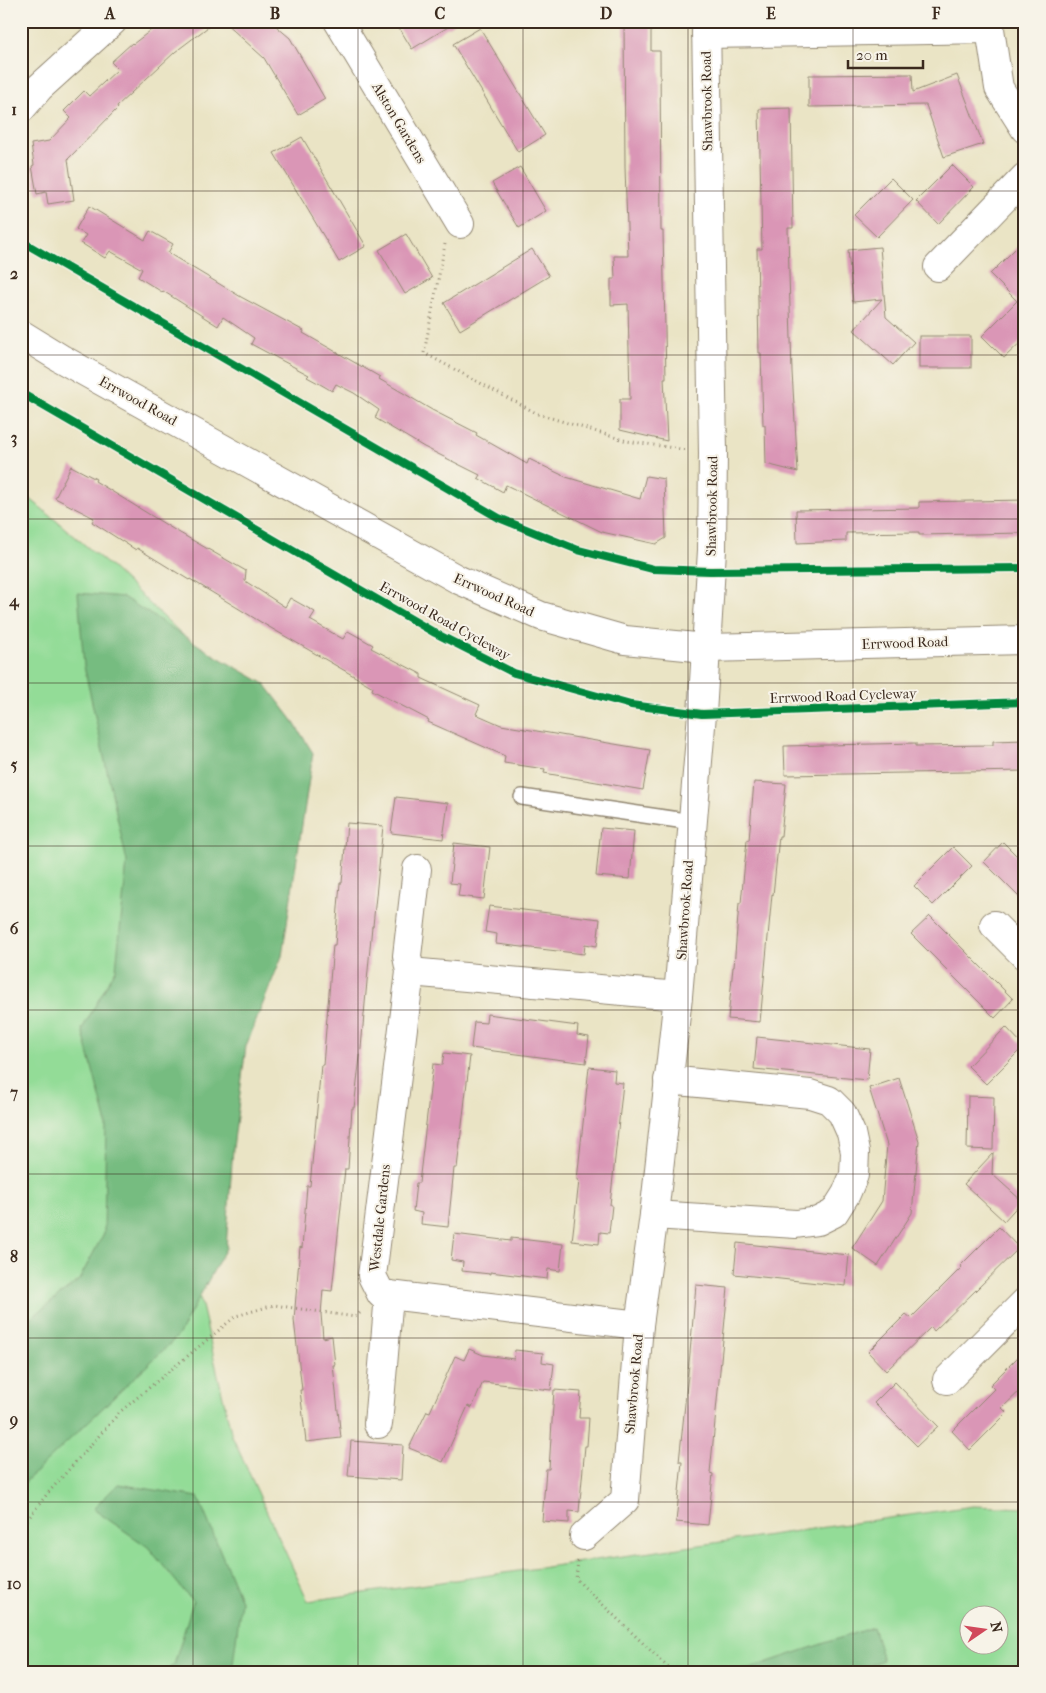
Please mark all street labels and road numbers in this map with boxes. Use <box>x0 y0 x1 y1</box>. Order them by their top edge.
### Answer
street label: Shawbrook Road <box>698 50 716 151</box>
street label: Alston Gardens <box>368 79 430 166</box>
street label: Errwood Road <box>96 373 180 430</box>
street label: Shawbrook Road <box>703 455 721 556</box>
street label: Errwood Road <box>451 570 537 621</box>
street label: Errwood Road Cycleway <box>377 578 514 664</box>
street label: Errwood Road <box>861 633 949 653</box>
street label: Errwood Road Cycleway <box>769 685 917 707</box>
street label: Shawbrook Road <box>673 859 697 961</box>
street label: Westdale Gardens <box>366 1164 394 1273</box>
street label: Shawbrook Road <box>621 1333 647 1435</box>

